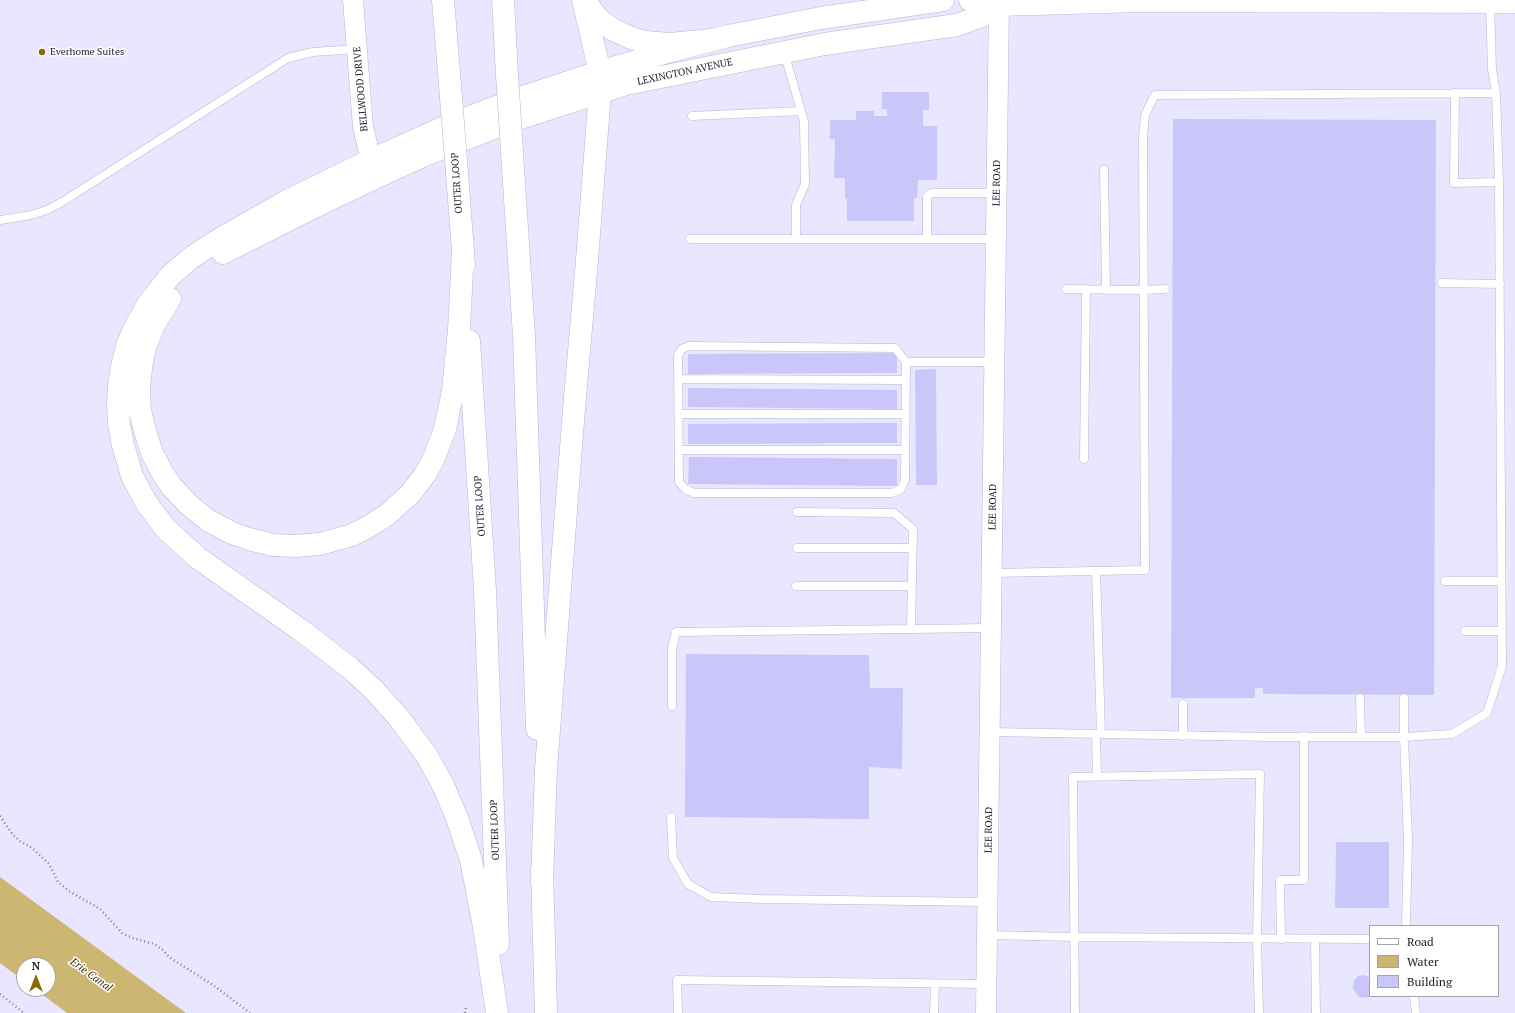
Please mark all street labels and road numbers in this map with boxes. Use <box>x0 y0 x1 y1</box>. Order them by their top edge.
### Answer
street label: BELLWOOD DRIVE <box>351 46 371 132</box>
street label: LEXINGTON AVENUE <box>636 56 734 88</box>
street label: OUTER LOOP <box>449 152 465 214</box>
street label: LEE ROAD <box>991 160 1003 206</box>
street label: OUTER LOOP <box>472 475 488 537</box>
street label: LEE ROAD <box>987 484 999 530</box>
street label: OUTER LOOP <box>488 799 502 861</box>
street label: LEE ROAD <box>983 807 995 853</box>

